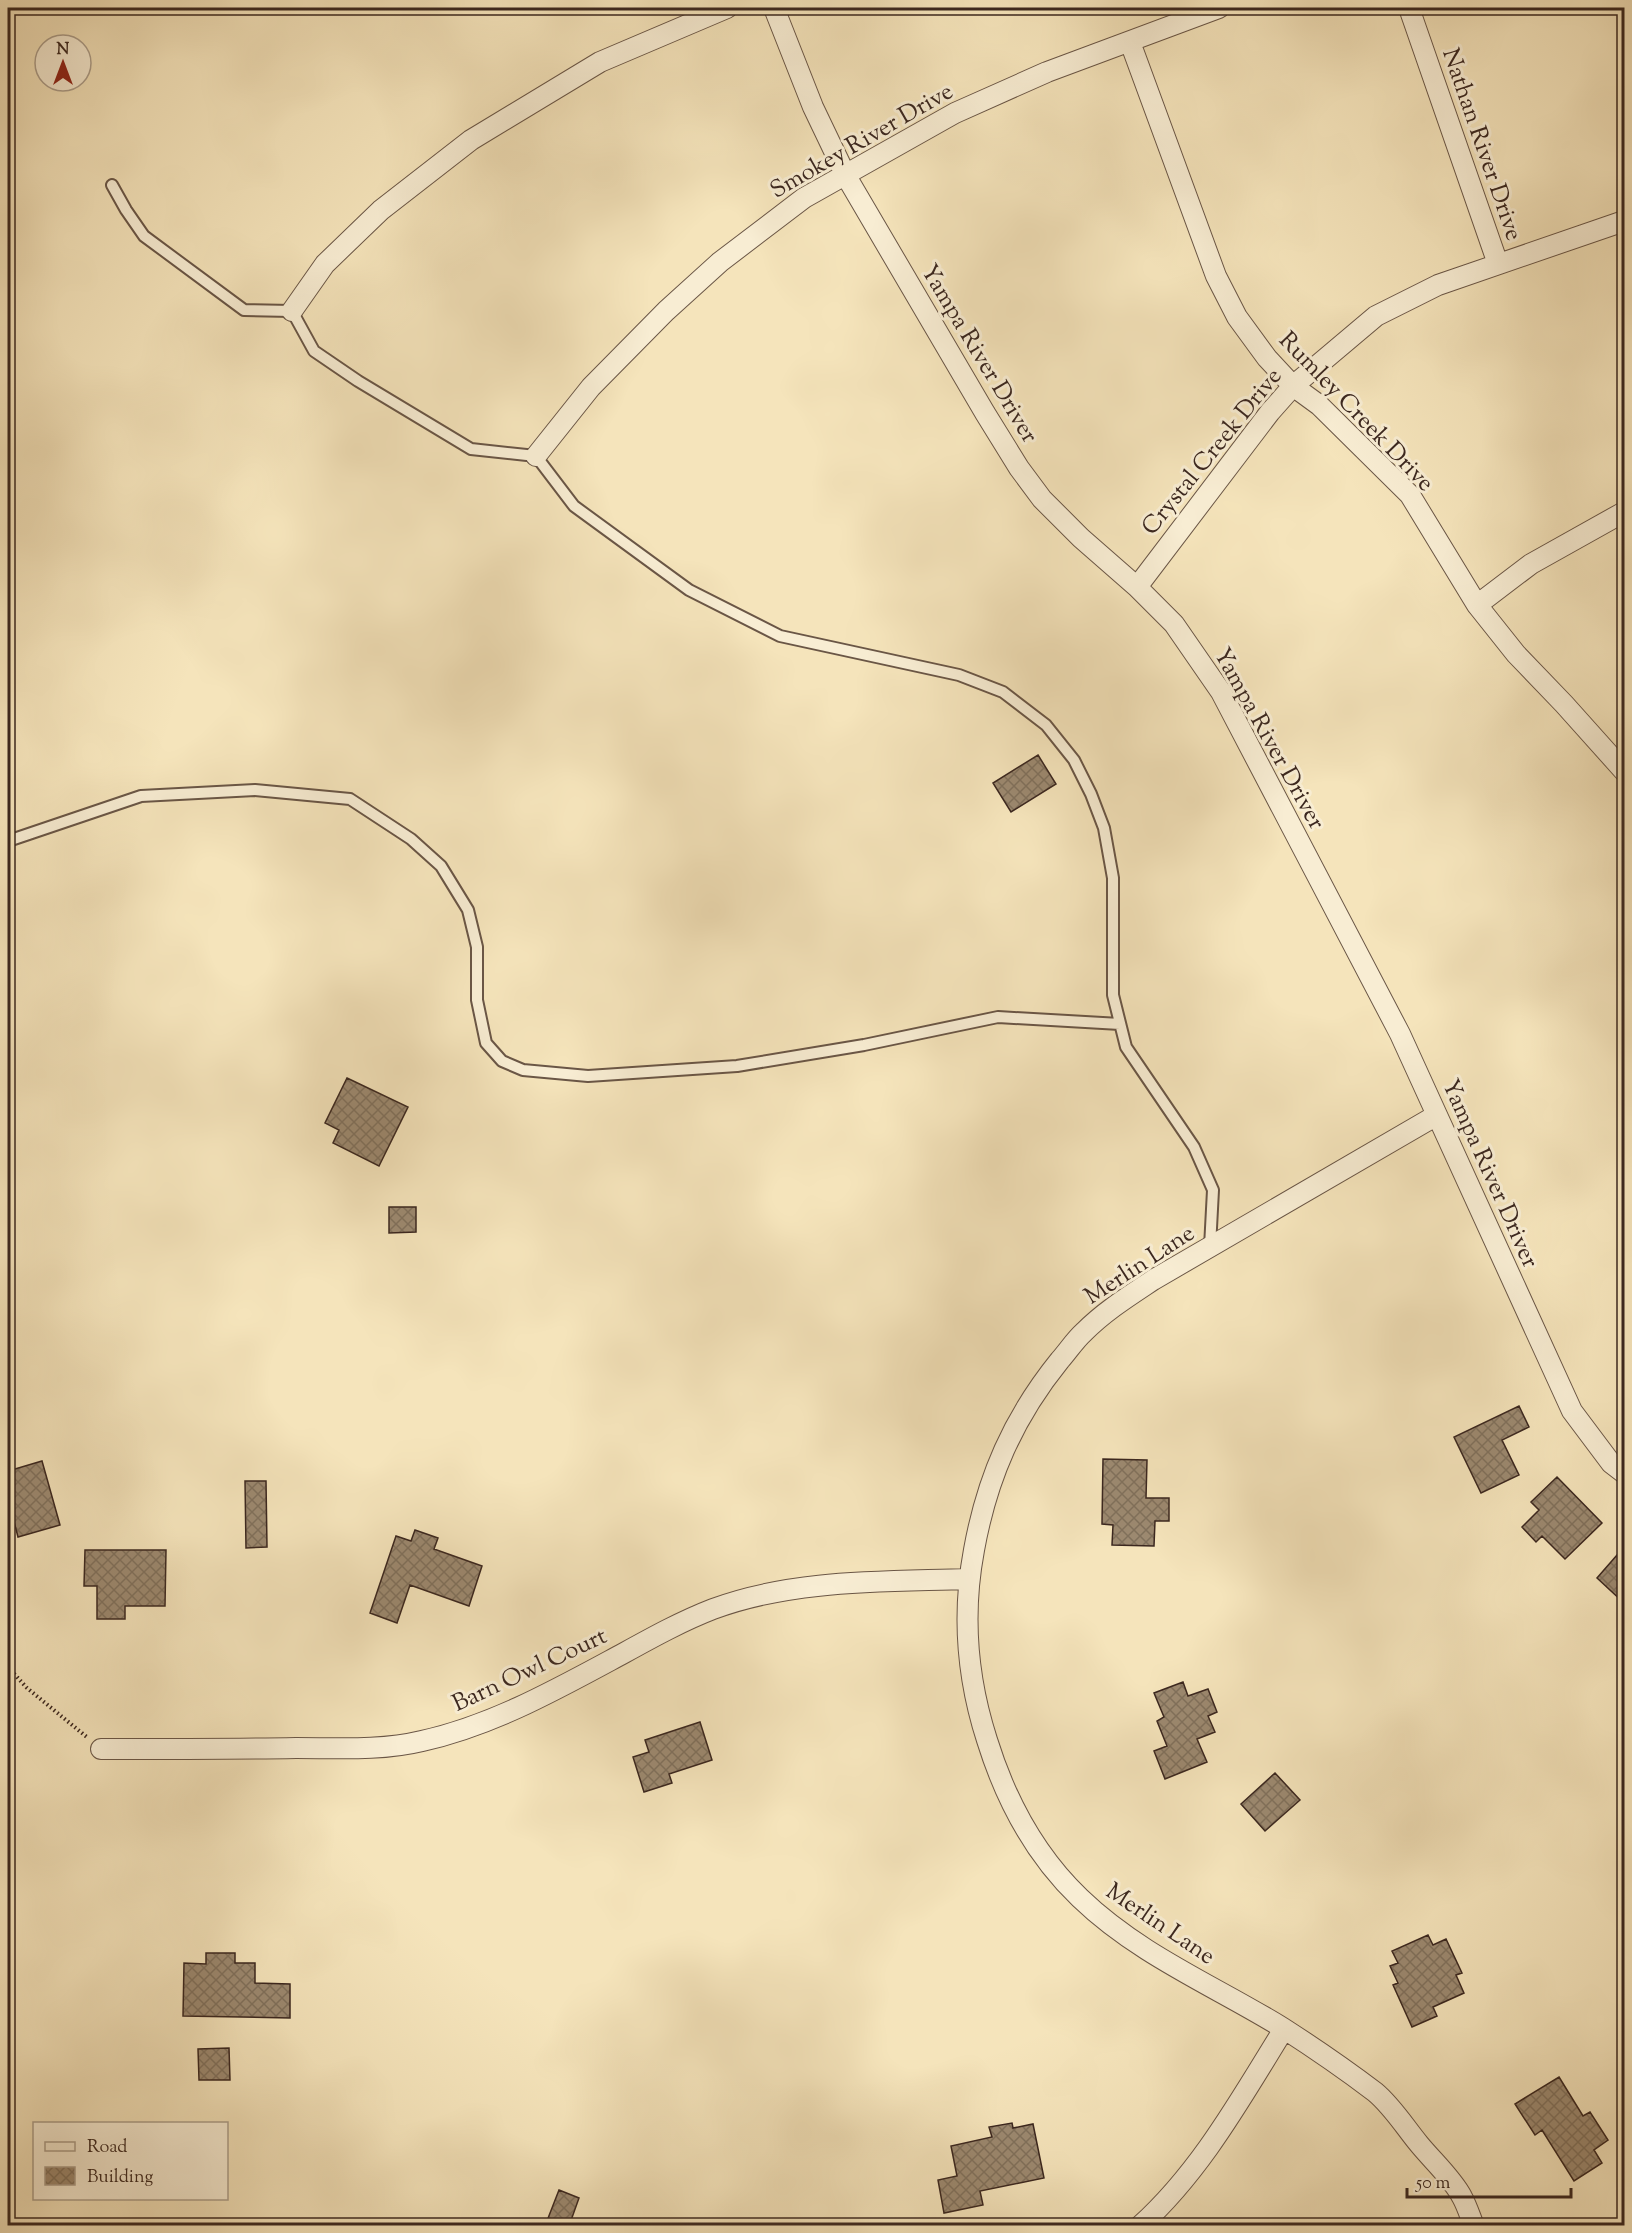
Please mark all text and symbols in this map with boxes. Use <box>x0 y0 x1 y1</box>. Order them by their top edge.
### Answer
north arrow <box>33 33 93 93</box>
text: N <box>57 39 70 62</box>
street label: Nathan River Drive <box>1432 44 1530 245</box>
street label: Smokey River Drive <box>764 75 960 208</box>
street label: Yampa River Driver <box>911 258 1045 450</box>
street label: Rumley Creek Drive <box>1270 325 1441 500</box>
street label: Crystal Creek Drive <box>1134 361 1291 543</box>
street label: Yampa River Driver <box>1204 642 1332 836</box>
street label: Yampa River Driver <box>1432 1074 1546 1274</box>
street label: Merlin Lane <box>1078 1217 1202 1314</box>
street label: Barn Owl Court <box>447 1620 613 1722</box>
street label: Merlin Lane <box>1098 1876 1221 1974</box>
legend <box>33 2122 228 2200</box>
text: Road <box>87 2135 127 2161</box>
scale bar <box>1407 2161 1570 2199</box>
text: Building <box>87 2165 153 2191</box>
text: 50 m <box>1415 2171 1451 2197</box>

